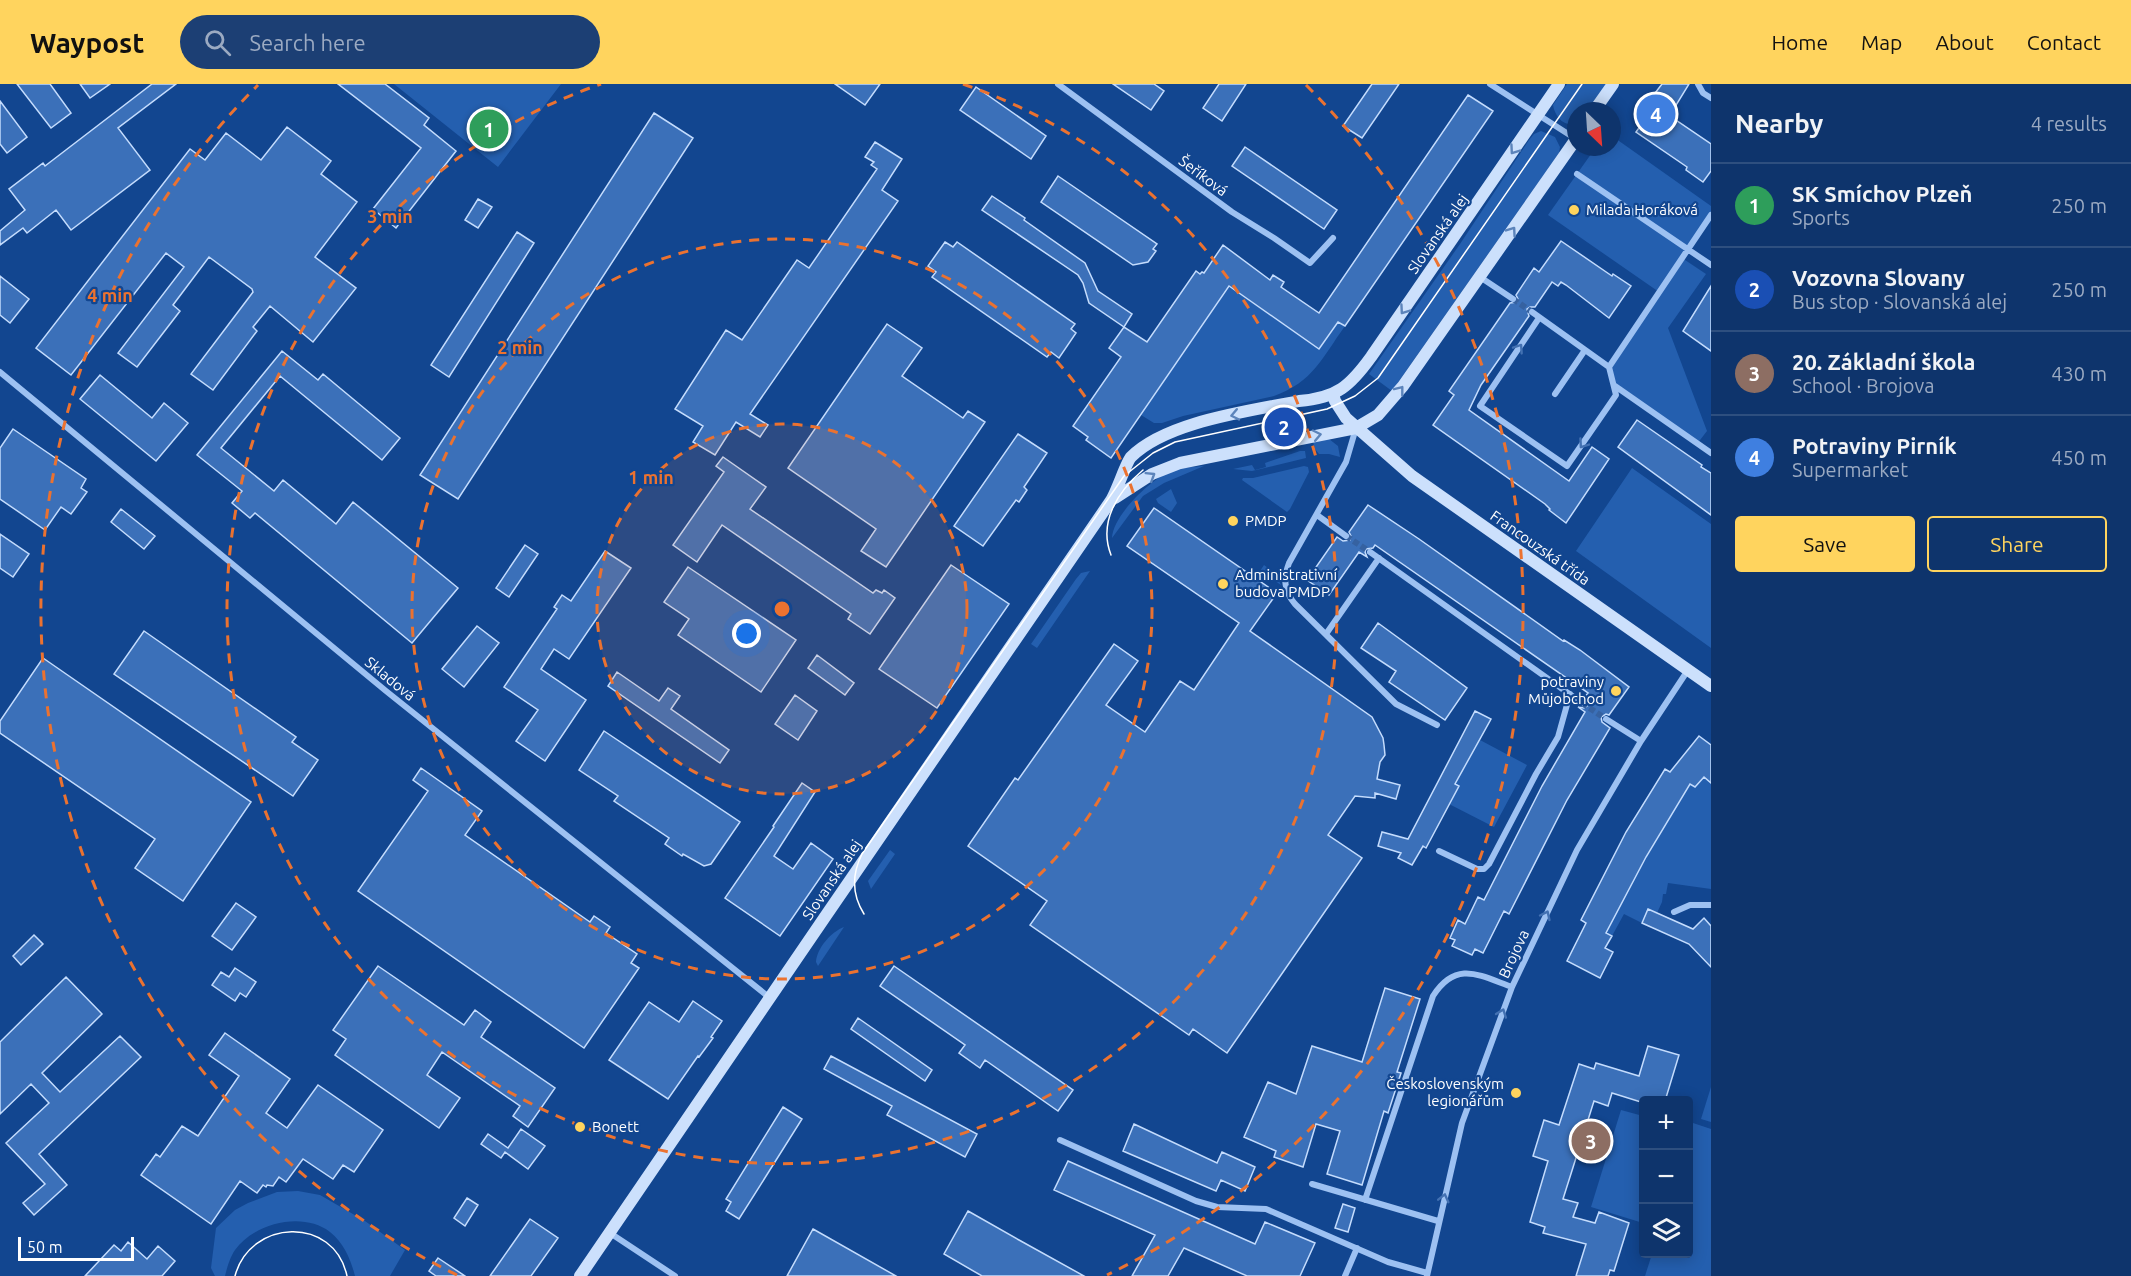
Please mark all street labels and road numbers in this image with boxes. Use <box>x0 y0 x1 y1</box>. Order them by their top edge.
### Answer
street label: Šeříková <box>1176 152 1231 199</box>
street label: Slovanská alej <box>1404 191 1471 277</box>
street label: Francouzská třída <box>1487 507 1593 588</box>
street label: Skladová <box>362 653 419 704</box>
street label: Slovanská alej <box>799 836 865 923</box>
street label: Brojova <box>1495 927 1532 981</box>

